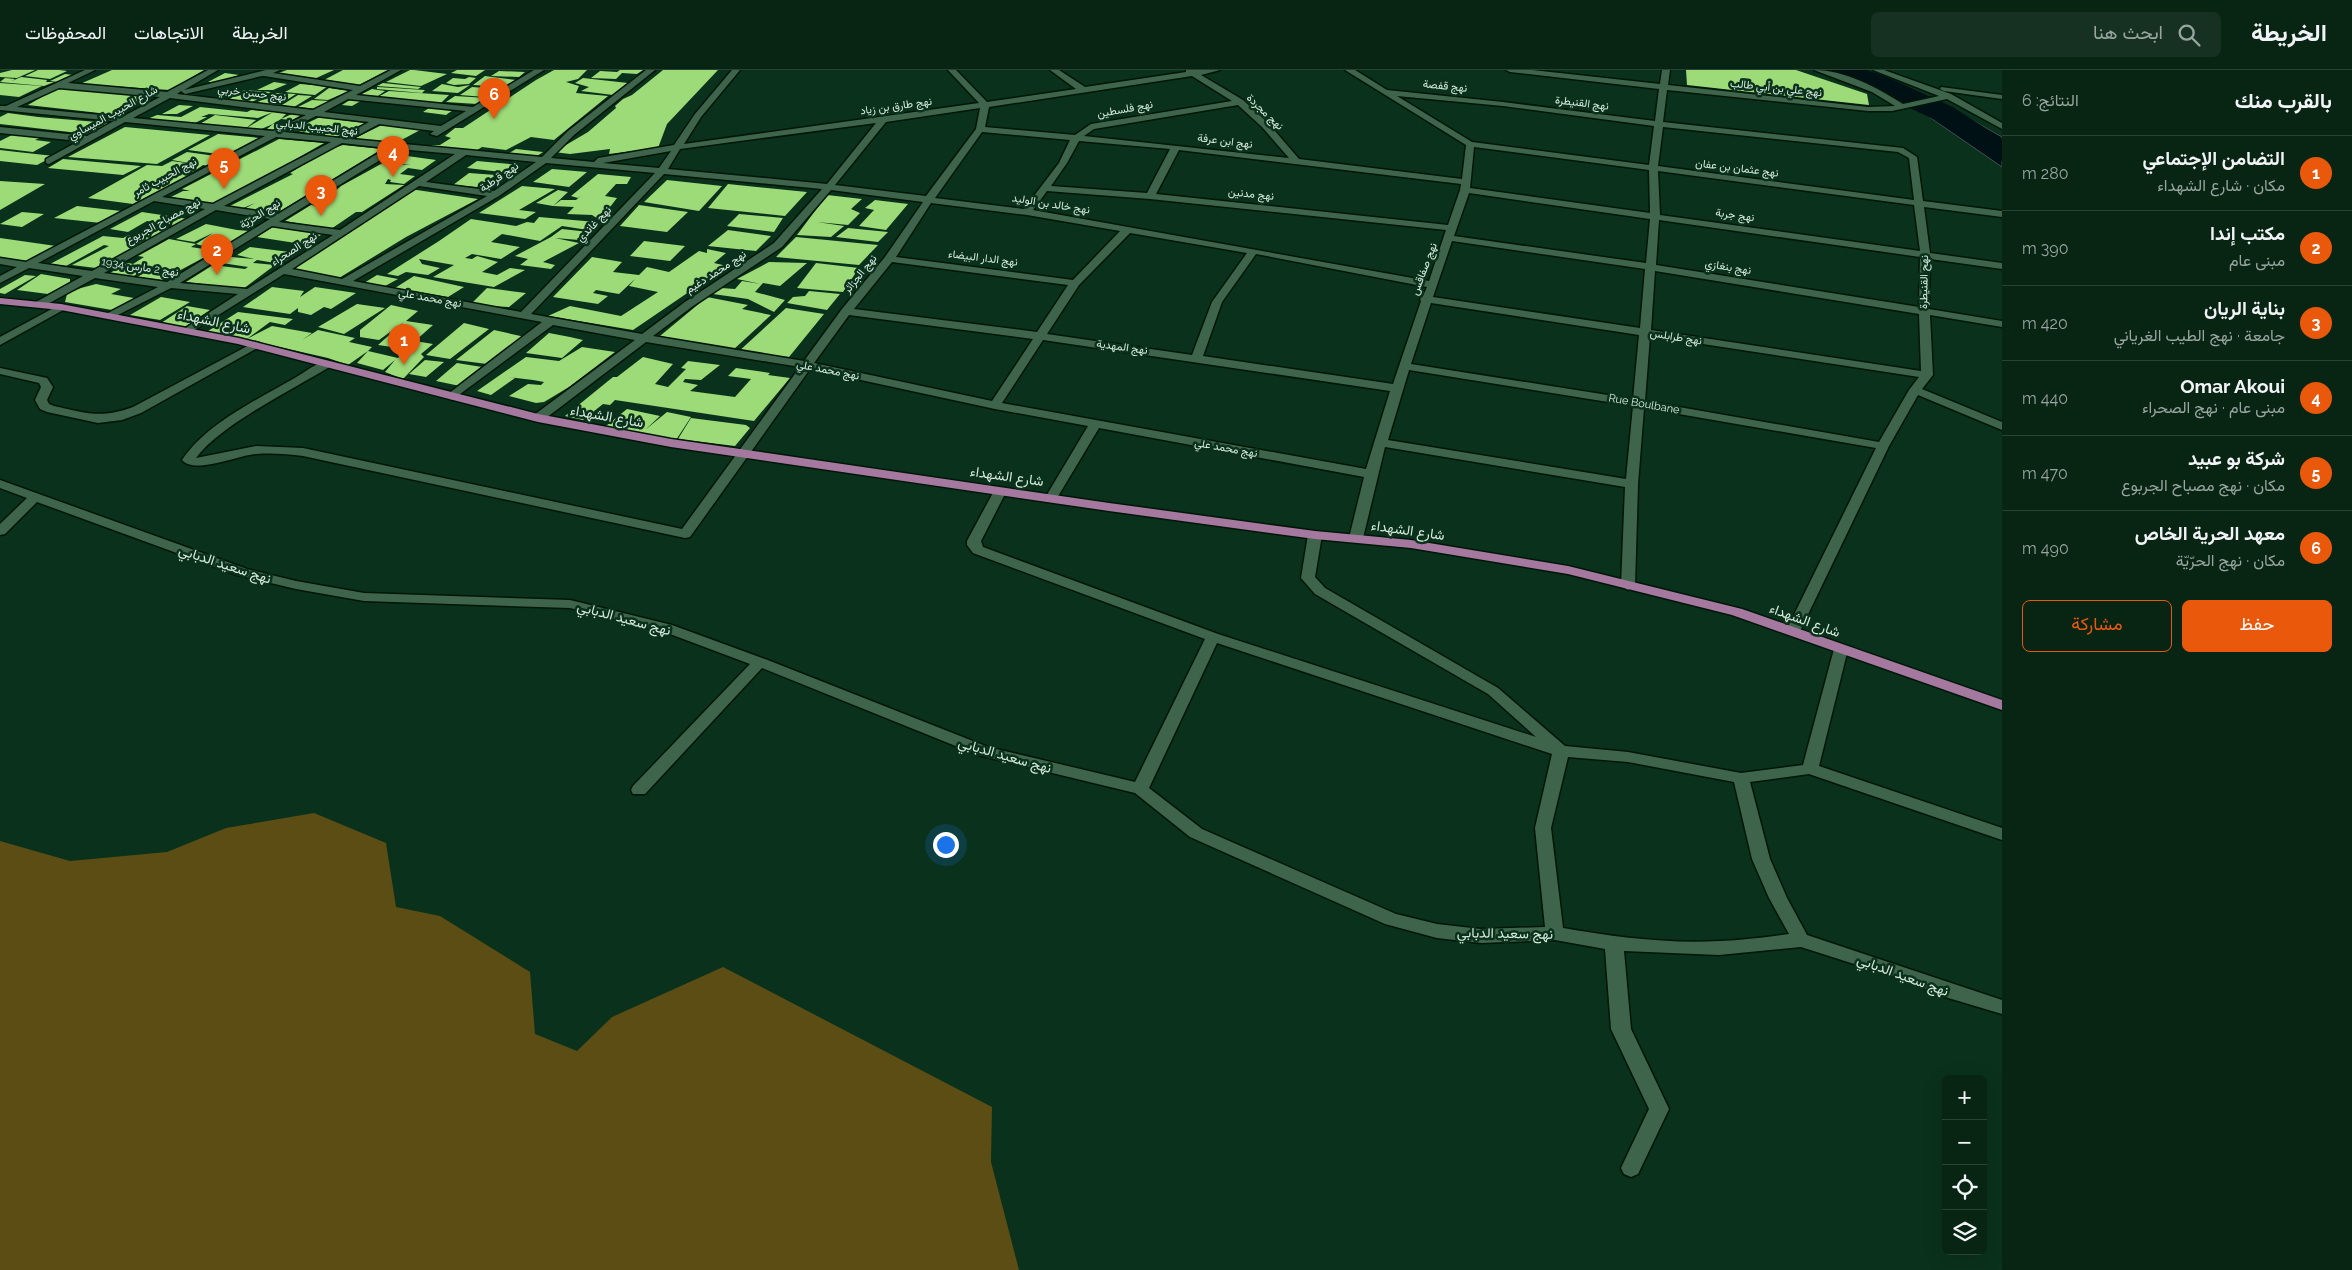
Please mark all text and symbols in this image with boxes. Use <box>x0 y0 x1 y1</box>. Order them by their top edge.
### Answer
search box <box>1871 12 2221 57</box>
text: الخريطة <box>2251 18 2327 47</box>
text: ابحث هنا <box>2093 21 2163 43</box>
icon: search <box>2175 21 2203 49</box>
text: المحفوظات <box>25 22 106 43</box>
text: الاتجاهات <box>134 22 204 43</box>
text: الخريطة <box>232 22 288 43</box>
street label: نهج قفصة <box>1422 77 1468 96</box>
street label: نهج علي بن أبي طالب <box>1729 77 1823 102</box>
pin: 6 <box>478 78 510 119</box>
street label: نهج حسن خربي <box>217 82 287 107</box>
street label: شارع الحبيب الميساوي <box>66 83 162 146</box>
text: بالقرب منك <box>2235 88 2332 113</box>
street label: نهج مجردة <box>1243 91 1286 133</box>
text: النتائج: 6 <box>2022 91 2079 110</box>
street label: نهج القنيطرة <box>1554 93 1610 114</box>
street label: نهج طارق بن زياد <box>859 95 933 118</box>
street label: نهج فلسطين <box>1096 98 1154 121</box>
street label: نهج الحبيب الدبابي <box>275 116 359 141</box>
street label: نهج ابن عرفة <box>1197 131 1253 152</box>
pin: 4 <box>377 136 409 177</box>
text: التضامن الإجتماعي <box>2143 147 2285 169</box>
pin: 5 <box>208 148 240 189</box>
street label: نهج الحبيب ثامر <box>130 155 199 200</box>
street label: نهج عثمان بن عفان <box>1695 156 1779 181</box>
street label: نهج قرطبة <box>477 159 521 196</box>
text: 280 m <box>2022 164 2068 183</box>
text: 1 <box>2312 164 2320 183</box>
pin: 3 <box>305 175 337 216</box>
text: مكان · شارع الشهداء <box>2157 176 2285 195</box>
street label: نهج مدنين <box>1227 185 1275 204</box>
street label: نهج خالد بن الوليد <box>1011 191 1091 218</box>
street label: نهج مصباح الجربوع <box>123 195 203 248</box>
street label: نهج الحرّيّة <box>237 196 283 232</box>
street label: نهج غاندي <box>574 204 616 247</box>
street label: نهج جربة <box>1714 206 1755 225</box>
text: مكتب إندا <box>2210 222 2285 244</box>
street label: نهج الصحراء <box>269 229 320 269</box>
pin: 2 <box>201 234 233 275</box>
text: 390 m <box>2022 239 2069 258</box>
text: 2 <box>2311 239 2321 258</box>
street label: نهج صفاقس <box>1408 241 1441 297</box>
street label: نهج الدار البيضاء <box>947 247 1019 270</box>
street label: نهج محمد دغيم <box>683 248 749 297</box>
text: مبنى عام <box>2229 251 2285 270</box>
street label: نهج الجزائر <box>840 252 880 297</box>
street label: نهج 2 مارس 1934 <box>100 255 180 280</box>
street label: نهح القنيطرة <box>1917 255 1932 309</box>
street label: نهج بنغازي <box>1703 257 1752 280</box>
street label: نهج محمد علي <box>397 286 462 313</box>
text: بناية الريان <box>2204 297 2285 319</box>
street label: شارع الشهداء <box>175 305 252 339</box>
text: 420 m <box>2022 314 2068 333</box>
text: 3 <box>2312 314 2320 333</box>
pin: 1 <box>388 324 420 365</box>
street label: نهج طرابلس <box>1649 326 1703 349</box>
text: جامعة · نهج الطيب الغرياني <box>2114 326 2285 345</box>
street label: نهج المهدية <box>1095 337 1148 358</box>
street label: نهج محمد علي <box>795 358 860 385</box>
text: Omar Akoui <box>2180 375 2285 397</box>
text: 440 m <box>2022 389 2068 408</box>
text: 4 <box>2311 389 2321 408</box>
street label: Rue Boulbane <box>1607 391 1681 417</box>
text: مبنى عام · نهج الصحراء <box>2142 398 2285 417</box>
street label: شارع الشهداء <box>569 402 645 433</box>
street label: نهج محمد علي <box>1193 436 1258 463</box>
text: شركة بو عبيد <box>2188 447 2285 469</box>
street label: شارع الشهداء <box>969 463 1045 492</box>
text: 470 m <box>2022 464 2068 483</box>
text: 5 <box>2312 464 2320 483</box>
text: مكان · نهج مصباح الجربوع <box>2121 476 2285 495</box>
street label: شارع الشهداء <box>1370 517 1446 546</box>
text: معهد الحرية الخاص <box>2135 522 2285 544</box>
text: 490 m <box>2022 539 2069 558</box>
text: 6 <box>2311 539 2321 558</box>
street label: نهج سعيد الدبابي <box>175 542 273 590</box>
text: مكان · نهج الحرّيّة <box>2176 551 2285 570</box>
street label: نهج سعيد الدبابي <box>574 598 673 642</box>
street label: شارع الشهداء <box>1766 600 1843 643</box>
button: مشاركة <box>2022 600 2172 652</box>
button: حفظ <box>2182 600 2332 652</box>
street label: نهج سعيد الدبابي <box>955 734 1054 780</box>
your location <box>933 832 959 858</box>
street label: نهج سعيد الدبابي <box>1457 924 1553 946</box>
street label: نهج سعيد الدبابي <box>1854 951 1951 1003</box>
map controls <box>1942 1075 1987 1255</box>
button: + <box>1942 1075 1987 1120</box>
button: − <box>1942 1120 1987 1165</box>
button: locate <box>1942 1165 1987 1210</box>
button: layers <box>1942 1210 1987 1255</box>

